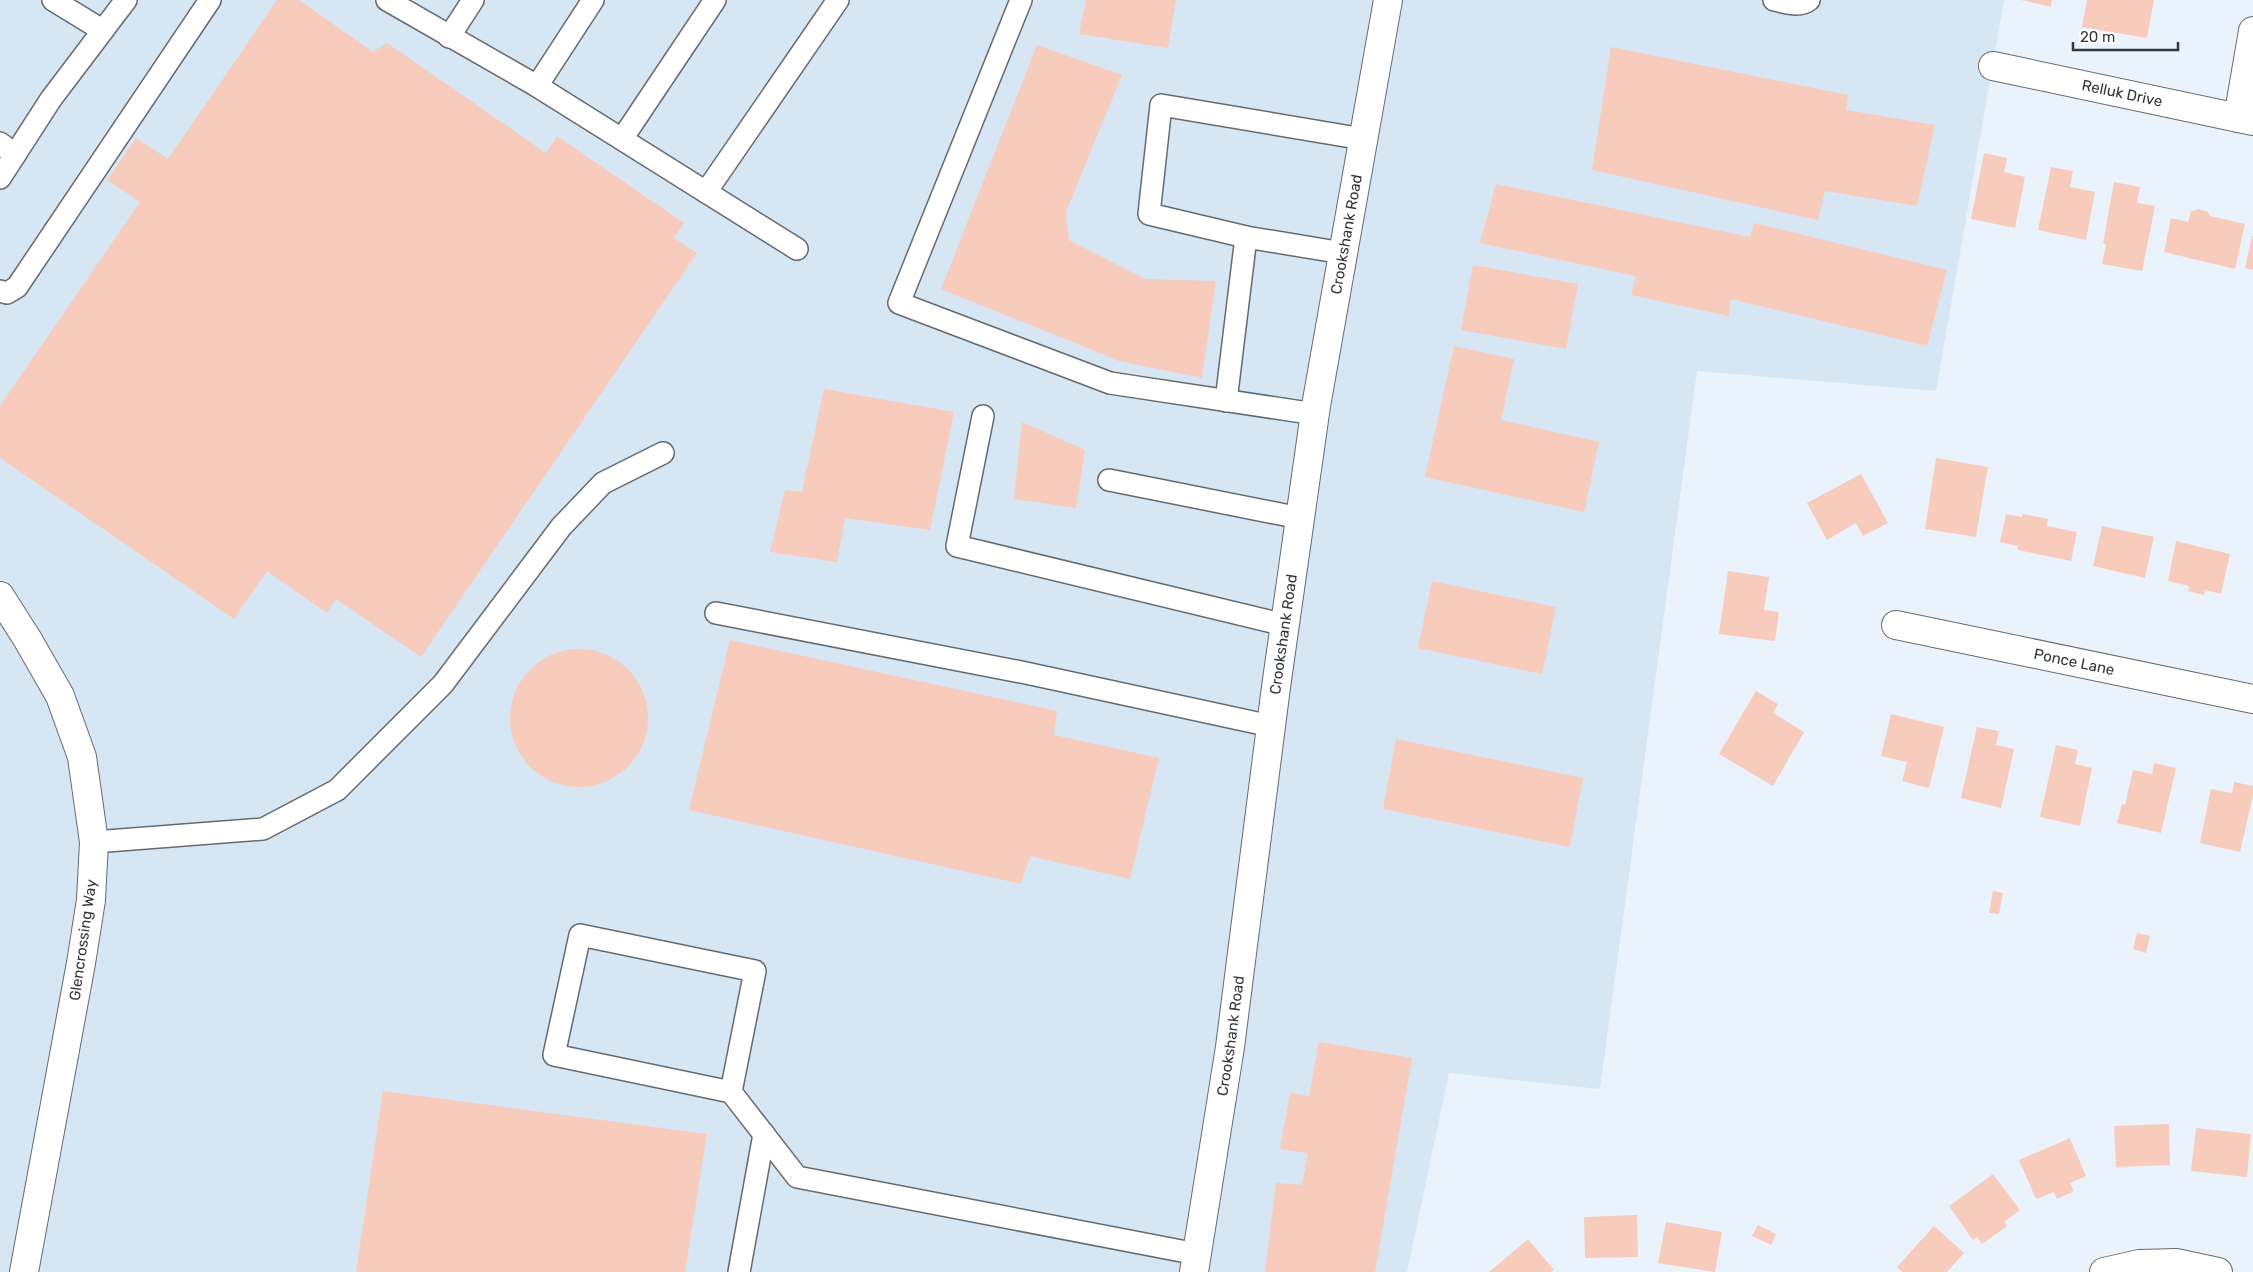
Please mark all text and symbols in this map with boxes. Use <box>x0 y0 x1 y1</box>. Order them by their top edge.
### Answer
scale bar <box>2073 20 2178 52</box>
text: 20 m <box>2080 28 2115 46</box>
street label: Relluk Drive <box>2080 76 2164 111</box>
street label: Crookshank Road <box>1327 173 1366 296</box>
street label: Crookshank Road <box>1266 573 1301 696</box>
street label: Ponce Lane <box>2032 645 2116 679</box>
street label: Glencrossing Way <box>66 878 100 1002</box>
street label: Crookshank Road <box>1213 975 1248 1097</box>

